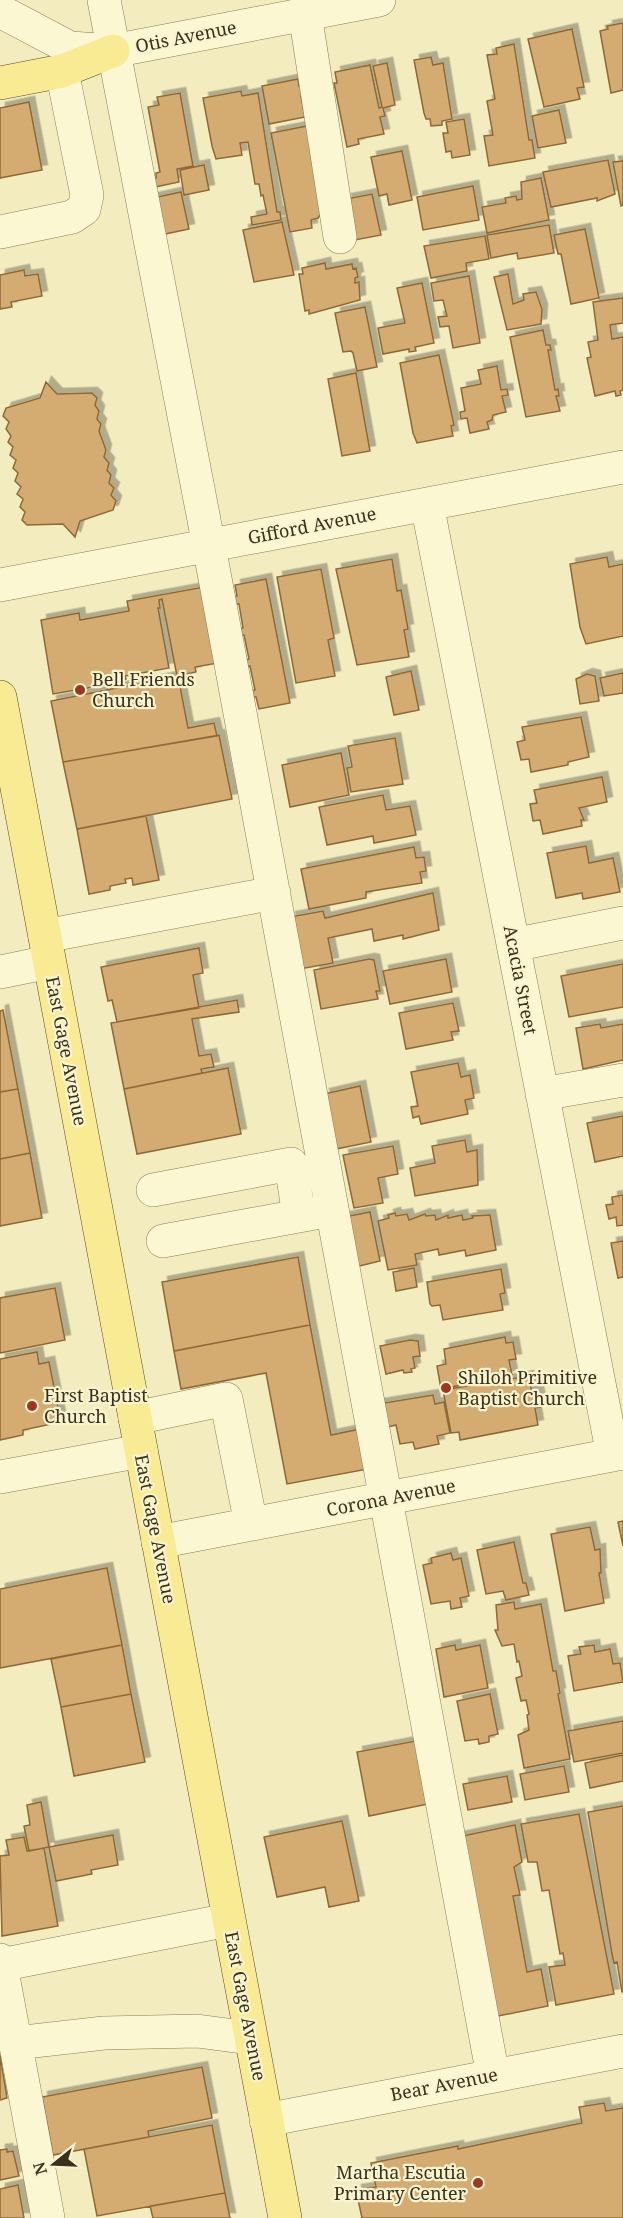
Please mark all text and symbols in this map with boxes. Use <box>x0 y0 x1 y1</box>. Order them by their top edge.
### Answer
street label: Otis Avenue <box>133 14 238 58</box>
street label: Gifford Avenue <box>246 501 378 549</box>
place label: Bell Friends Church <box>92 667 195 712</box>
marker: Bell Friends Church <box>73 683 87 697</box>
street label: Acacia Street <box>499 923 543 1037</box>
street label: East Gage Avenue <box>41 974 93 1128</box>
place label: Shiloh Primitive Baptist Church <box>458 1365 597 1410</box>
marker: Shiloh Primitive Baptist Church <box>439 1381 453 1395</box>
place label: First Baptist Church <box>44 1383 148 1428</box>
marker: First Baptist Church <box>25 1399 39 1413</box>
street label: East Gage Avenue <box>130 1452 182 1606</box>
street label: Corona Avenue <box>324 1473 457 1521</box>
street label: East Gage Avenue <box>220 1929 272 2083</box>
street label: Bear Avenue <box>388 2062 500 2106</box>
north arrow <box>24 2134 84 2194</box>
text: N <box>27 2159 52 2178</box>
place label: Martha Escutia Primary Center <box>334 2160 467 2205</box>
marker: Martha Escutia Primary Center <box>471 2176 485 2190</box>

